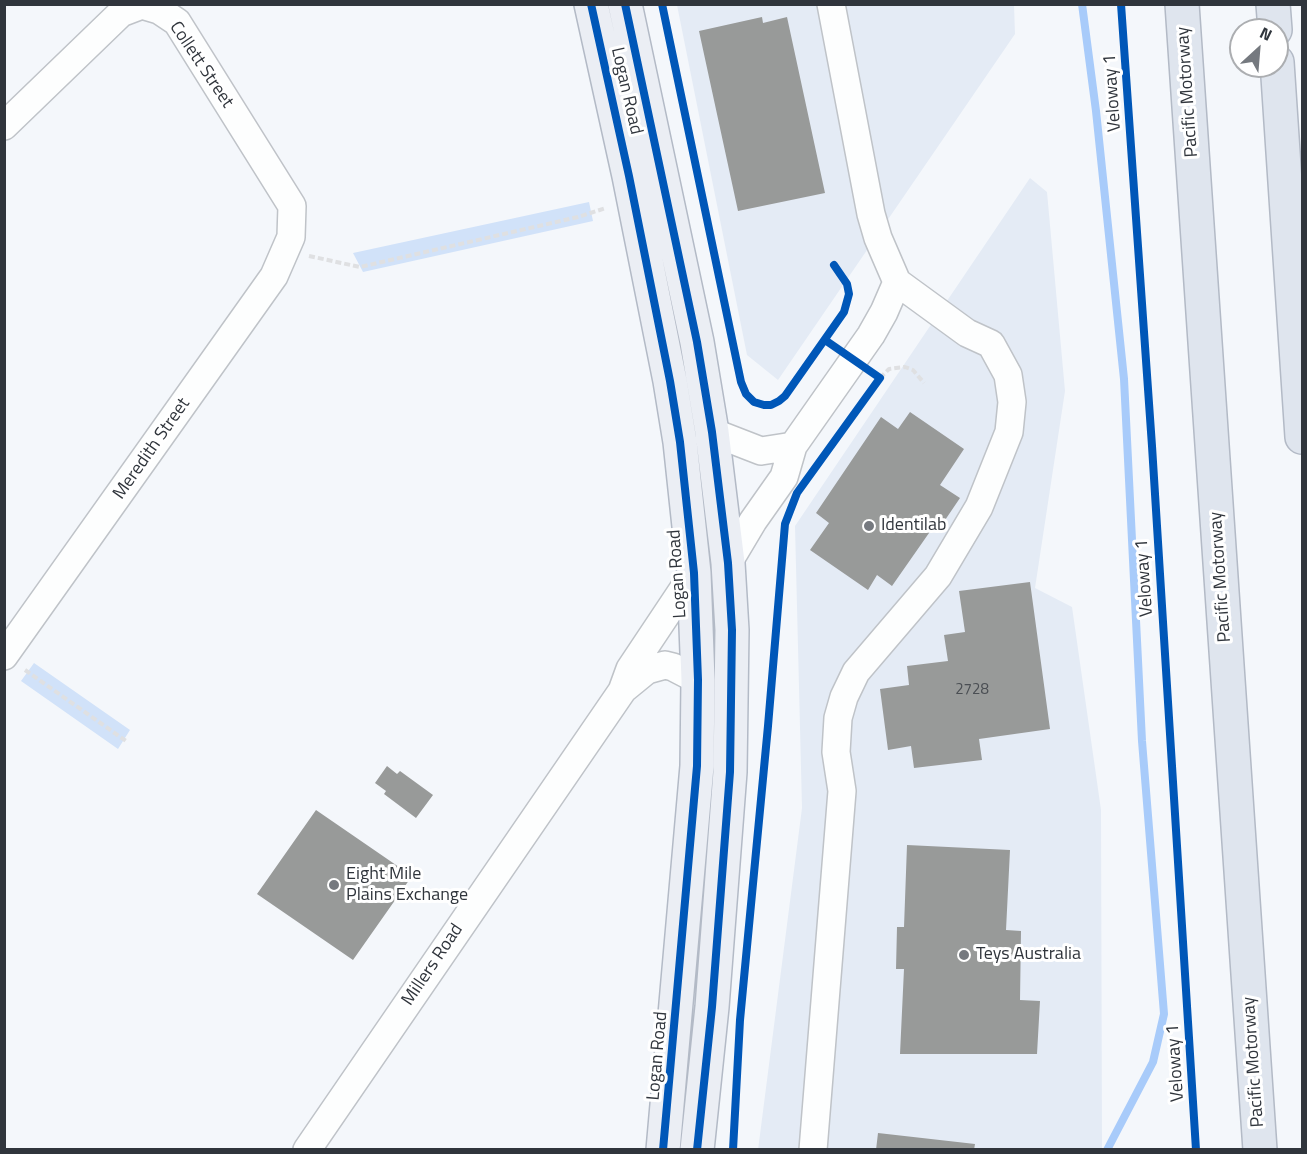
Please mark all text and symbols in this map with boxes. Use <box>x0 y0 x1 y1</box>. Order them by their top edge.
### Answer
street label: Collett Street <box>164 18 238 112</box>
north arrow <box>1229 18 1289 78</box>
text: N <box>1256 20 1276 47</box>
street label: Pacific Motorway <box>1173 26 1203 158</box>
street label: Logan Road <box>605 45 647 137</box>
street label: Veloway 1 <box>1100 53 1126 133</box>
street label: Meredith Street <box>109 394 195 504</box>
street label: Pacific Motorway <box>1206 511 1236 643</box>
place label: Identilab <box>881 515 946 537</box>
marker: Identilab <box>862 519 876 533</box>
street label: Logan Road <box>664 529 692 619</box>
street label: Veloway 1 <box>1132 538 1158 618</box>
house number: 2728 <box>955 681 989 699</box>
place label: Eight Mile Plains Exchange <box>346 864 468 906</box>
marker: Eight Mile Plains Exchange <box>327 878 341 892</box>
street label: Millers Road <box>398 920 468 1010</box>
place label: Teys Australia <box>976 944 1081 966</box>
marker: Teys Australia <box>957 948 971 962</box>
street label: Pacific Motorway <box>1239 996 1269 1128</box>
street label: Logan Road <box>643 1011 673 1101</box>
street label: Veloway 1 <box>1163 1023 1189 1103</box>

